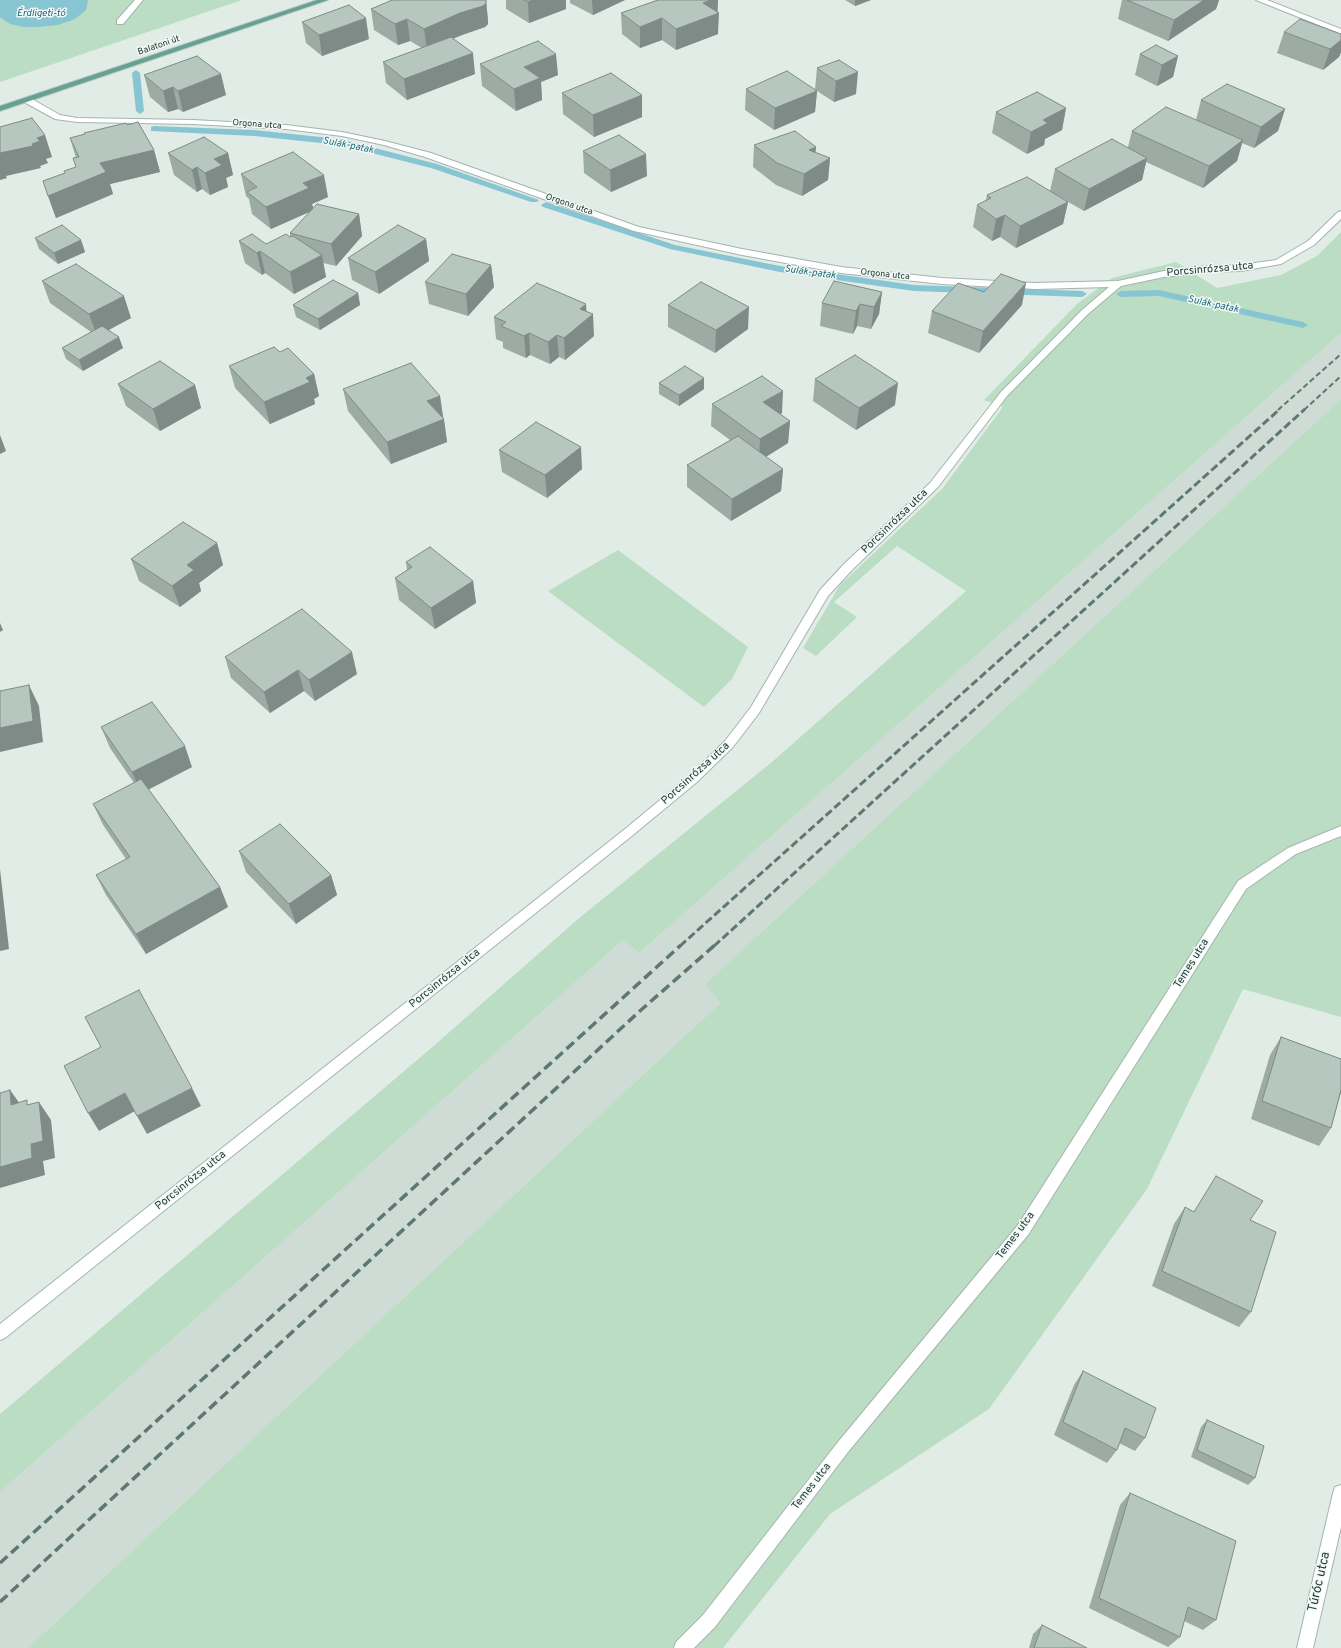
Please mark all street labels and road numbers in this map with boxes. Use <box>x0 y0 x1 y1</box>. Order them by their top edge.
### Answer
street label: Balatoni út <box>136 34 182 58</box>
street label: Orgona utca <box>232 118 282 132</box>
street label: Orgona utca <box>544 192 594 218</box>
street label: Porcsinrózsa utca <box>1166 260 1254 280</box>
street label: Orgona utca <box>860 267 910 283</box>
street label: Porcsinrózsa utca <box>859 487 931 557</box>
street label: Porcsinrózsa utca <box>659 740 733 808</box>
street label: Temes utca <box>1172 937 1212 991</box>
street label: Porcsinrózsa utca <box>407 946 483 1012</box>
street label: Porcsinrózsa utca <box>153 1148 229 1214</box>
street label: Temes utca <box>994 1210 1038 1262</box>
street label: Temes utca <box>790 1461 834 1513</box>
street label: Túróc utca <box>1306 1550 1334 1614</box>

